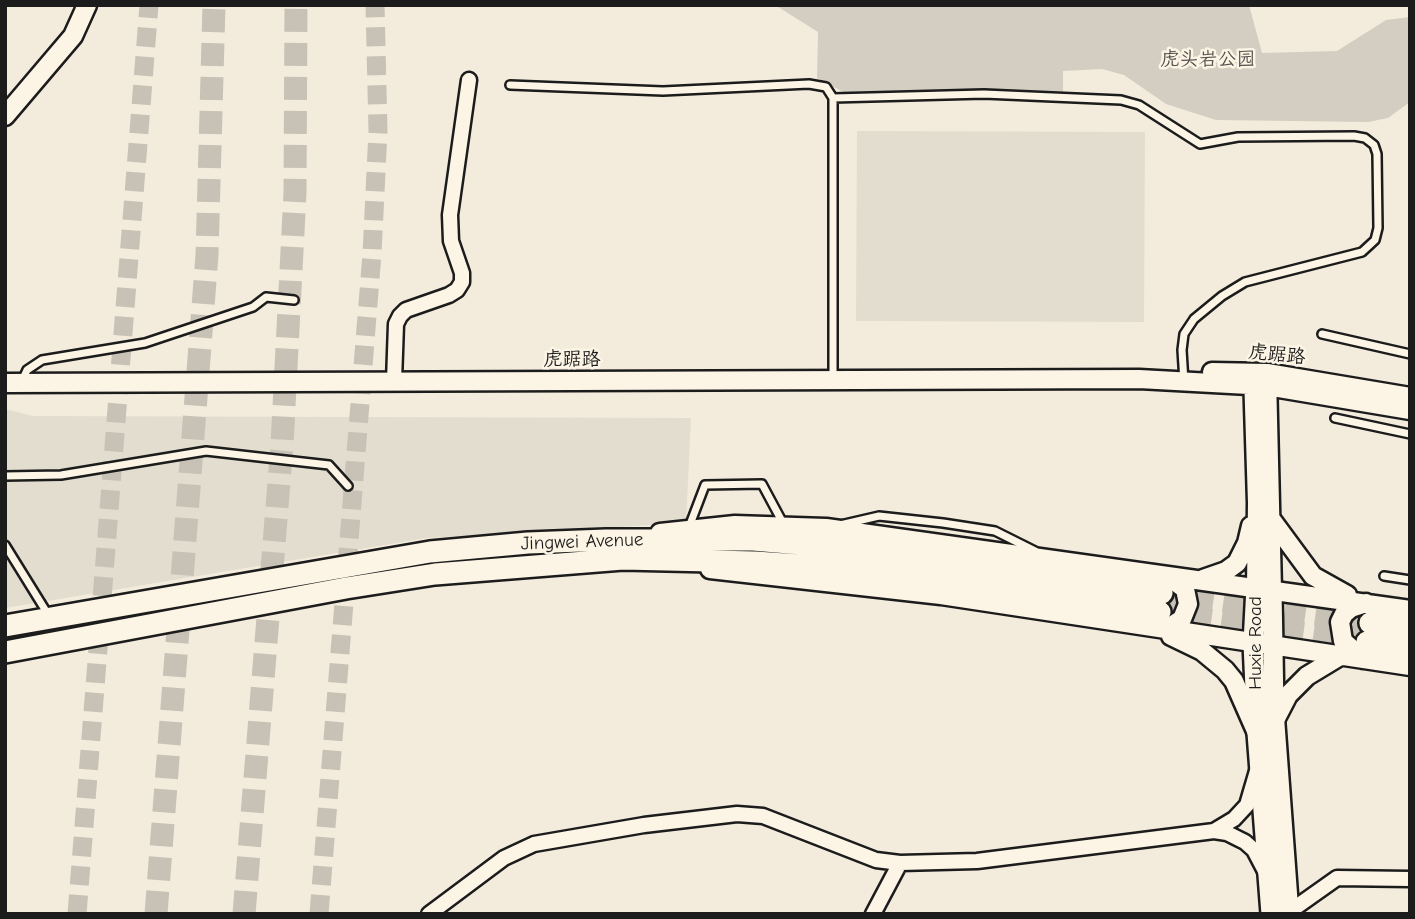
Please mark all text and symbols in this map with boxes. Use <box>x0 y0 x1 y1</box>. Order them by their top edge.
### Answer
park label: 虎头岩公园 <box>1161 49 1255 71</box>
street label: 虎踞路 <box>1247 341 1307 369</box>
street label: 虎踞路 <box>544 349 600 371</box>
street label: Jingwei Avenue <box>520 528 644 556</box>
street label: Huxie Road <box>1245 596 1267 690</box>

